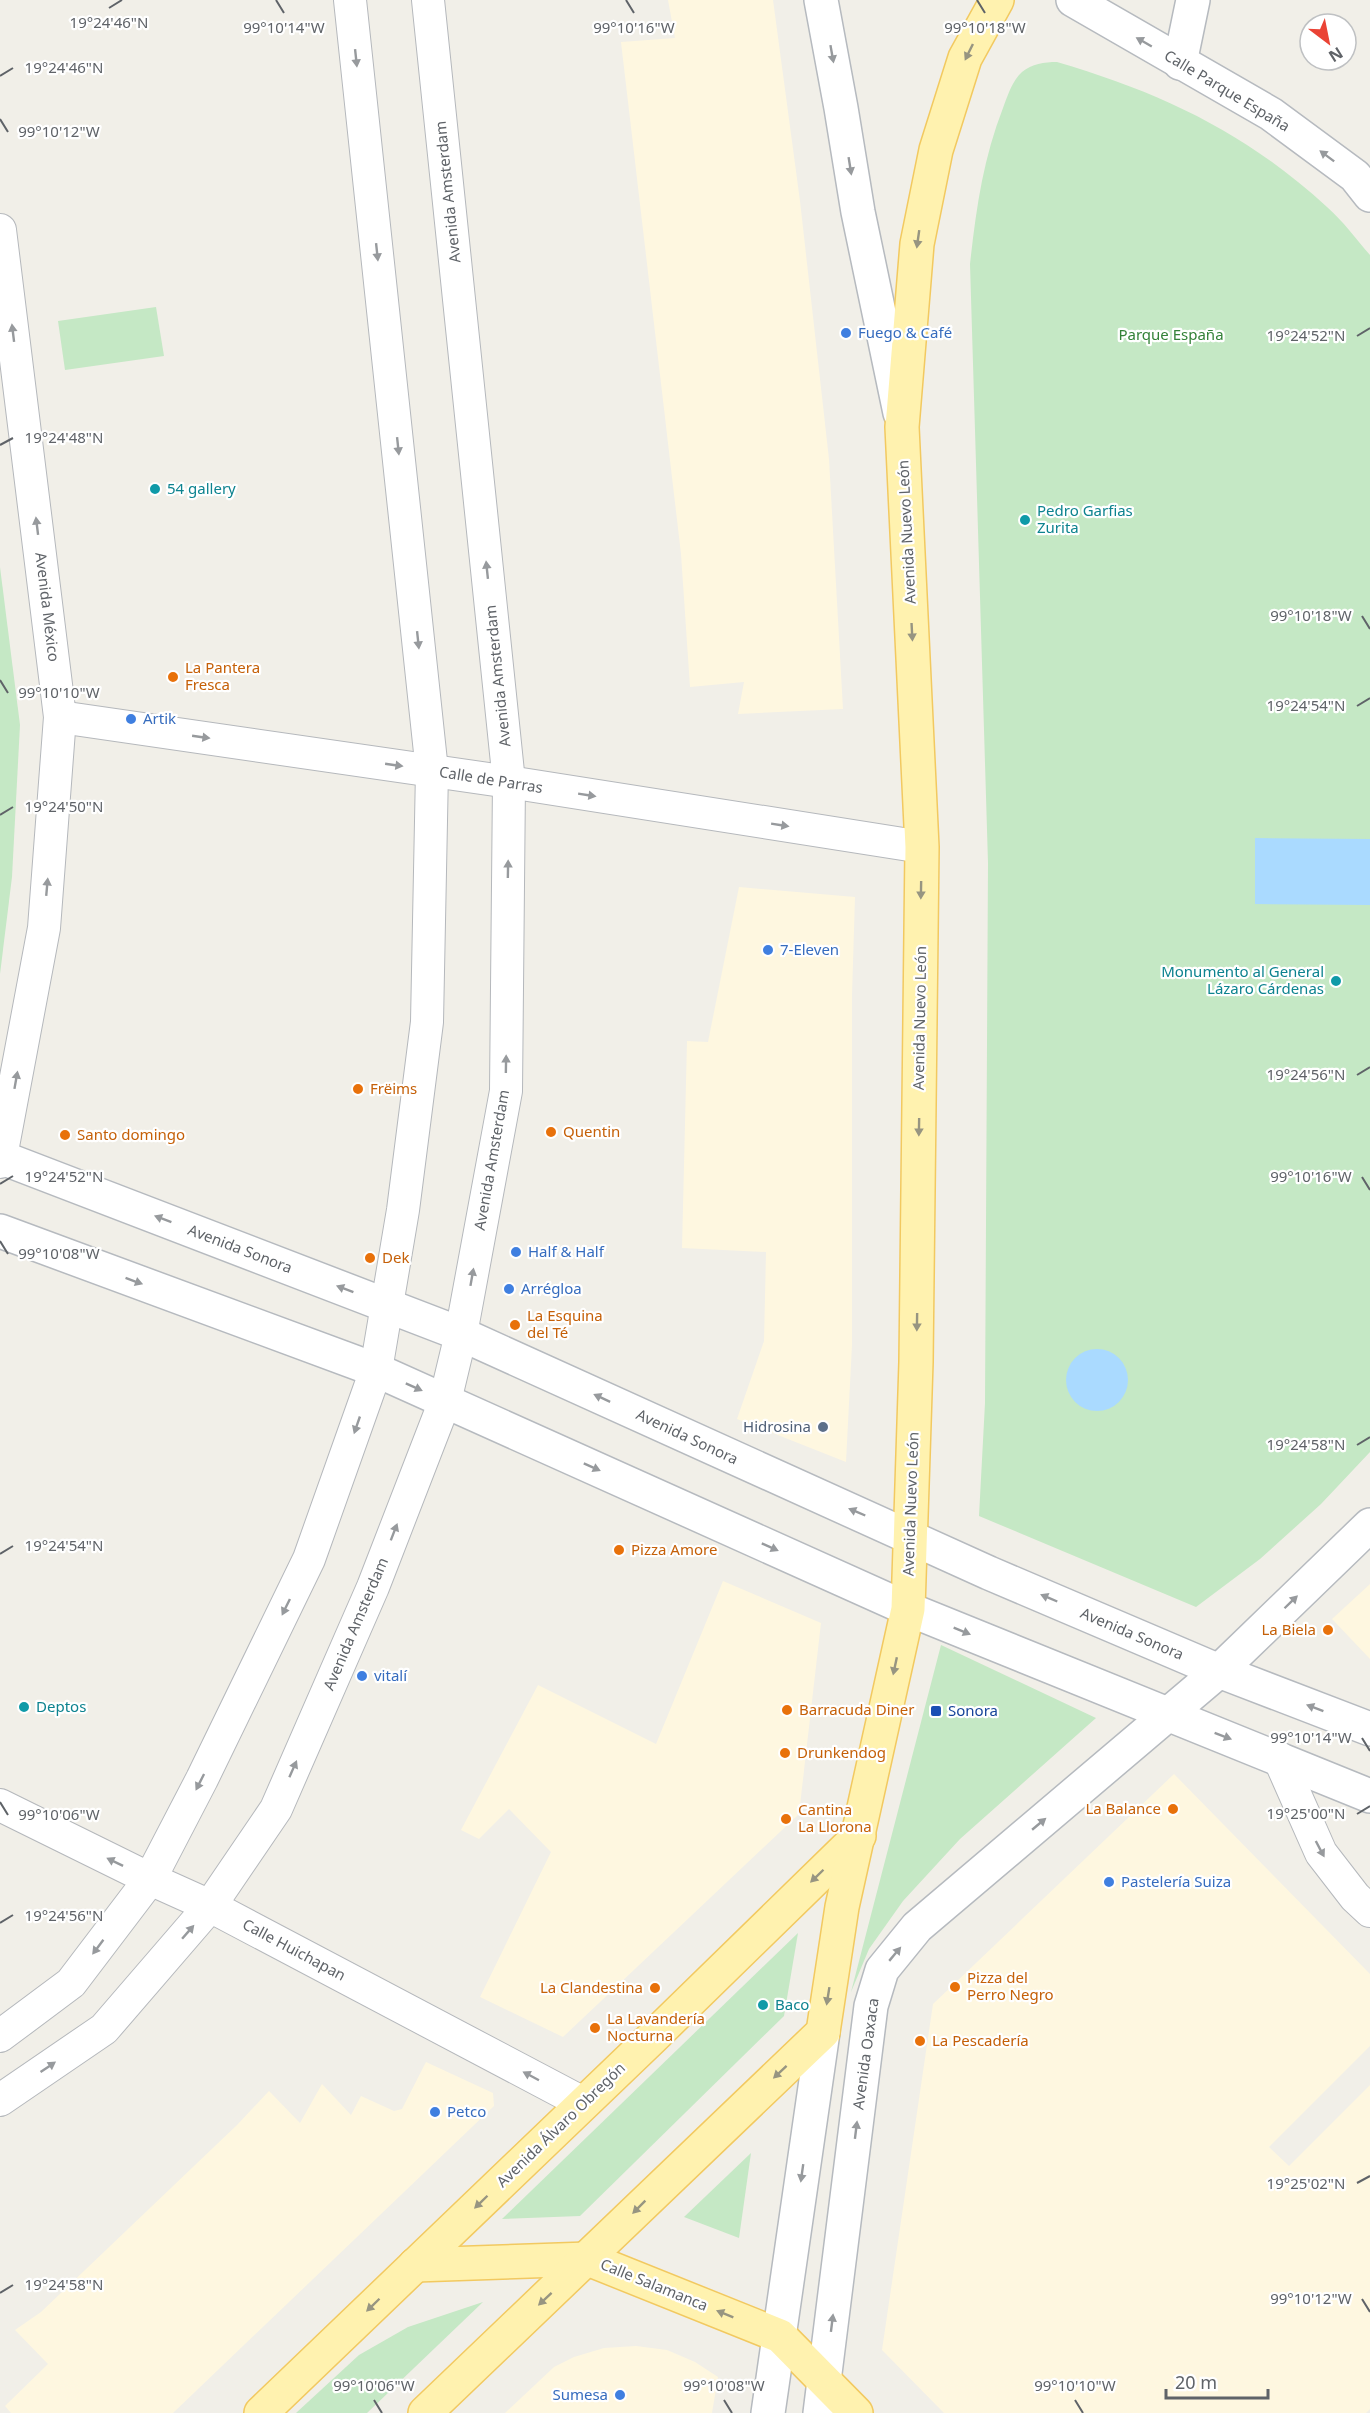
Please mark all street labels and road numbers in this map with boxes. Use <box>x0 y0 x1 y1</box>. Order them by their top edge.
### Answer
street label: Calle Parque España <box>1161 45 1294 136</box>
street label: Avenida Amsterdam <box>430 120 464 264</box>
street label: Avenida Nuevo León <box>892 459 920 605</box>
street label: Avenida México <box>31 551 65 663</box>
street label: Avenida Amsterdam <box>480 604 514 748</box>
street label: Calle de Parras <box>438 761 544 797</box>
street label: Avenida Nuevo León <box>908 946 930 1090</box>
street label: Avenida Amsterdam <box>469 1088 513 1232</box>
street label: Avenida Sonora <box>185 1219 295 1277</box>
street label: Avenida Sonora <box>633 1404 742 1468</box>
street label: Avenida Nuevo León <box>897 1431 923 1576</box>
street label: Avenida Amsterdam <box>318 1554 392 1693</box>
street label: Avenida Sonora <box>1078 1602 1187 1664</box>
street label: Calle Huichapan <box>239 1914 350 1985</box>
street label: Avenida Oaxaca <box>847 1997 883 2111</box>
street label: Avenida Álvaro Obregón <box>492 2057 629 2191</box>
street label: Calle Salamanca <box>598 2253 711 2315</box>

